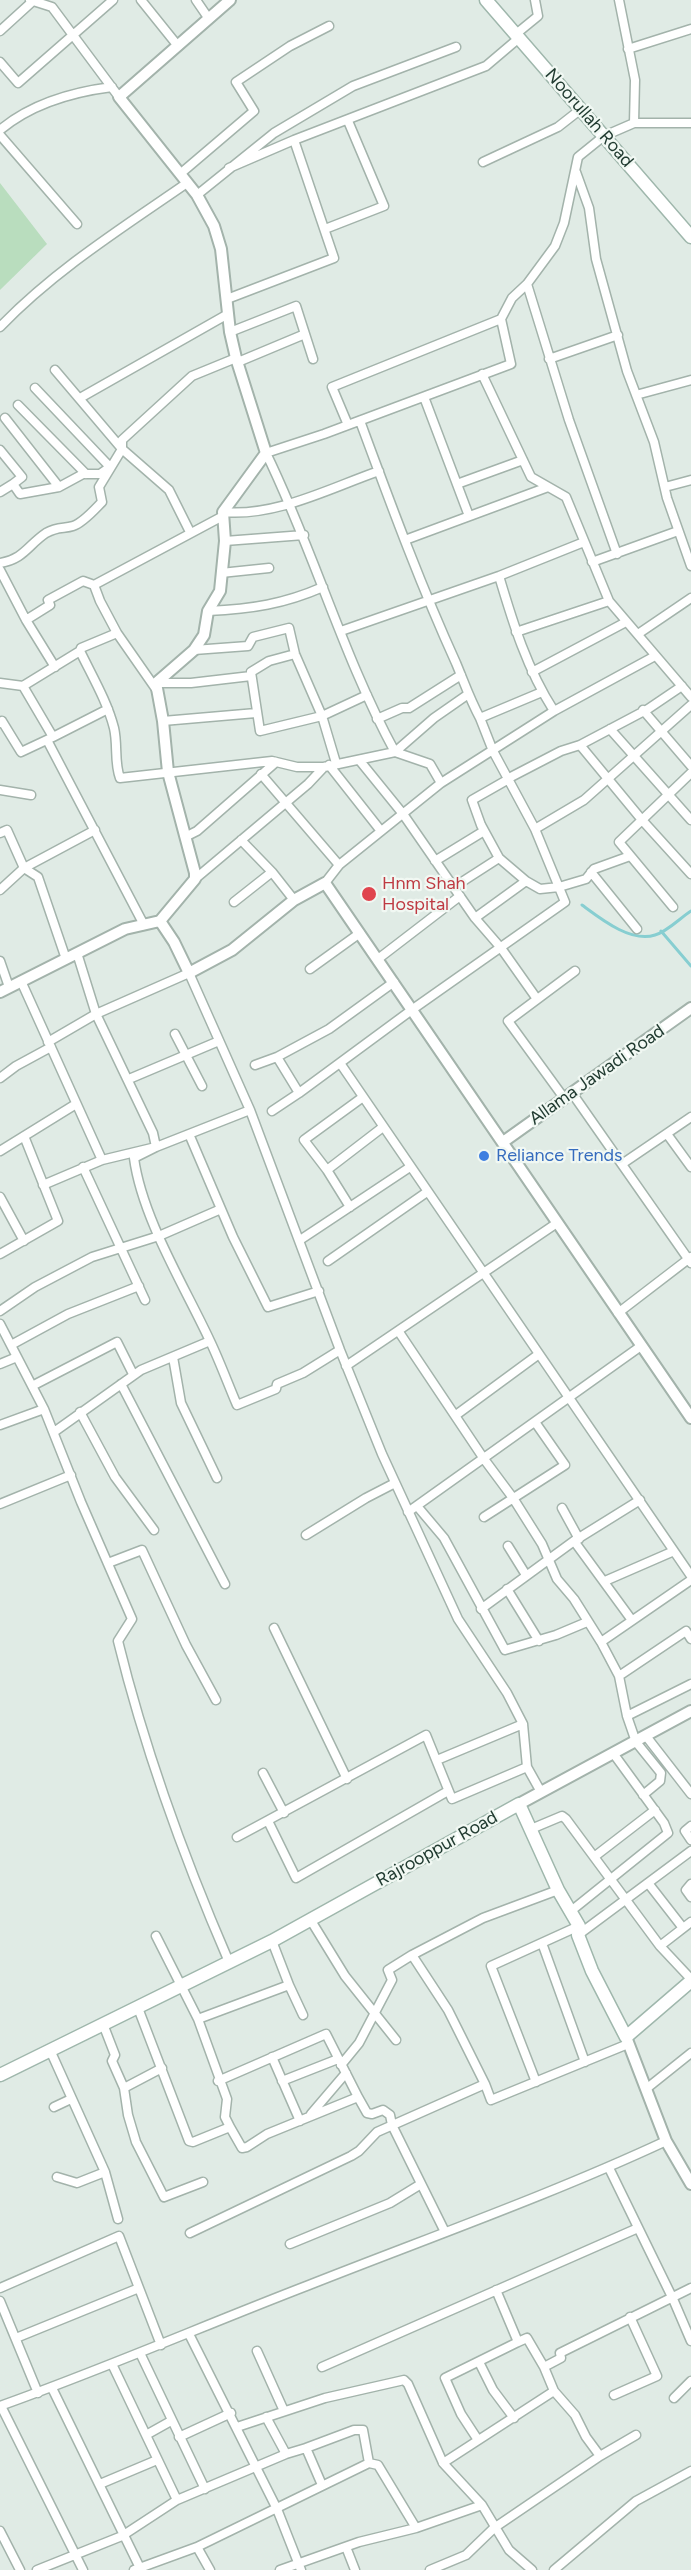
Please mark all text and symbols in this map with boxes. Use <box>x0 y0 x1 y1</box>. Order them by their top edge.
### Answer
street label: Noorullah Road <box>540 64 638 172</box>
place label: Hnm Shah Hospital <box>382 873 466 916</box>
marker: Hnm Shah Hospital <box>360 885 378 903</box>
street label: Allama Jawadi Road <box>525 1020 669 1130</box>
place label: Reliance Trends <box>496 1145 622 1167</box>
marker: Reliance Trends <box>477 1149 491 1163</box>
street label: Rajrooppur Road <box>372 1807 502 1891</box>

